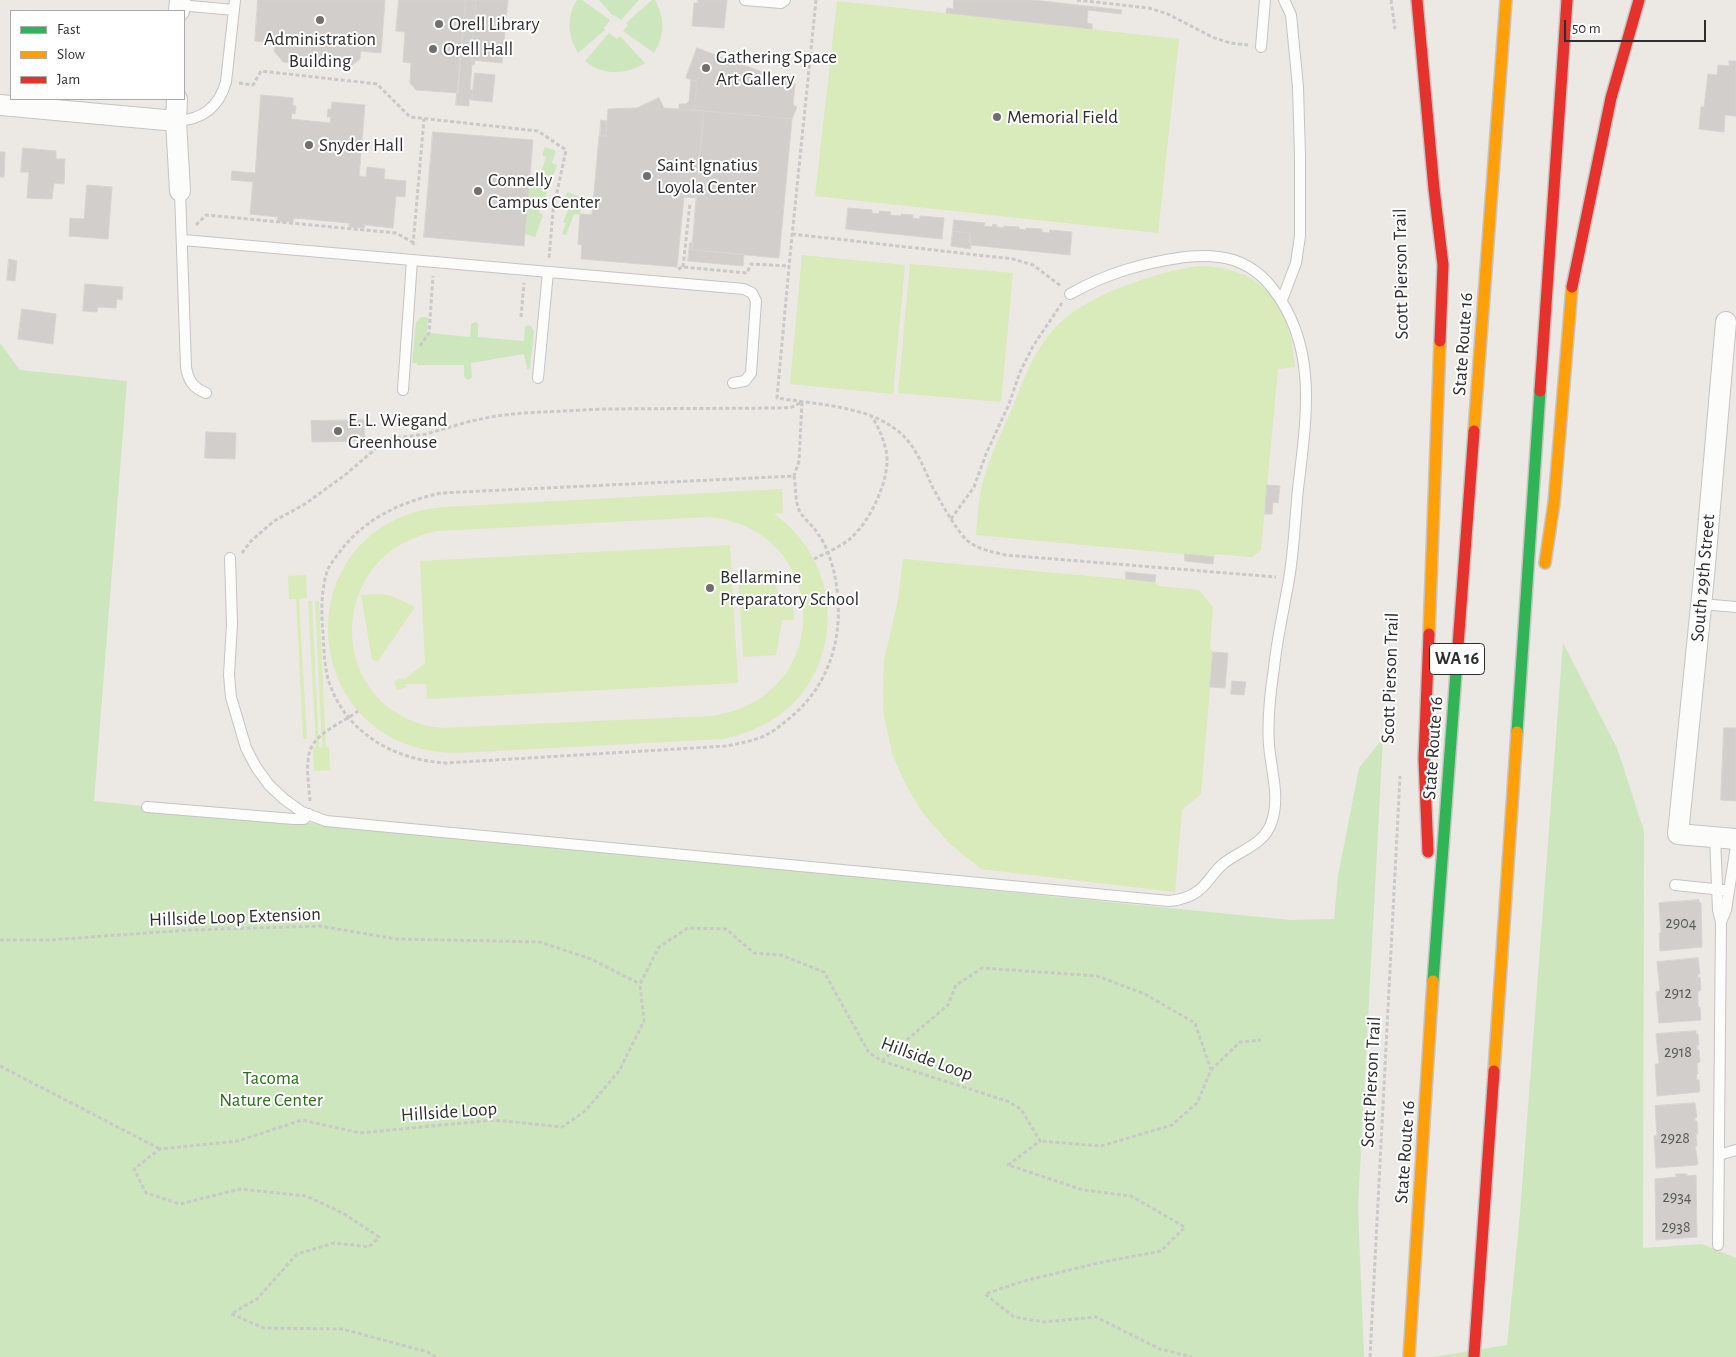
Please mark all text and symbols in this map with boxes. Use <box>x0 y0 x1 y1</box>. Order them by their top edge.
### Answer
legend <box>10 10 185 100</box>
scale bar <box>1566 10 1708 42</box>
place label: Orell Library <box>449 13 540 35</box>
marker: Administration Building <box>314 14 326 26</box>
marker: Orell Library <box>433 18 445 30</box>
text: 50 m <box>1572 21 1601 36</box>
text: Fast <box>57 22 80 37</box>
place label: Administration Building <box>264 28 376 72</box>
place label: Orell Hall <box>443 38 513 60</box>
marker: Orell Hall <box>427 43 439 55</box>
place label: Gathering Space Art Gallery <box>716 46 837 90</box>
text: Slow <box>57 47 85 62</box>
marker: Gathering Space Art Gallery <box>700 62 712 74</box>
text: Jam <box>57 72 80 87</box>
place label: Memorial Field <box>1007 106 1118 128</box>
marker: Memorial Field <box>991 111 1003 123</box>
place label: Snyder Hall <box>319 134 404 156</box>
marker: Snyder Hall <box>303 139 315 151</box>
place label: Saint Ignatius Loyola Center <box>657 154 758 198</box>
place label: Connelly Campus Center <box>488 169 600 213</box>
marker: Saint Ignatius Loyola Center <box>641 170 653 182</box>
marker: Connelly Campus Center <box>472 185 484 197</box>
street label: Scott Pierson Trail <box>1388 208 1414 340</box>
street label: State Route 16 <box>1448 292 1478 396</box>
place label: E. L. Wiegand Greenhouse <box>348 409 447 453</box>
marker: E. L. Wiegand Greenhouse <box>332 425 344 437</box>
street label: South 29th Street <box>1686 513 1720 643</box>
place label: Bellarmine Preparatory School <box>720 566 859 610</box>
marker: Bellarmine Preparatory School <box>704 582 716 594</box>
street label: Scott Pierson Trail <box>1376 612 1404 744</box>
road number: WA 16 <box>1430 644 1484 674</box>
street label: State Route 16 <box>1418 696 1448 800</box>
street label: Hillside Loop Extension <box>149 903 321 931</box>
house number: 2904 <box>1666 913 1696 933</box>
house number: 2912 <box>1664 983 1692 1003</box>
street label: Scott Pierson Trail <box>1356 1016 1386 1148</box>
street label: Hillside Loop <box>878 1032 976 1086</box>
house number: 2918 <box>1664 1042 1692 1062</box>
park label: Tacoma Nature Center <box>219 1067 323 1111</box>
street label: Hillside Loop <box>400 1097 498 1127</box>
street label: State Route 16 <box>1390 1100 1420 1204</box>
house number: 2928 <box>1660 1128 1690 1148</box>
house number: 2934 <box>1662 1187 1692 1207</box>
house number: 2938 <box>1662 1217 1690 1237</box>

